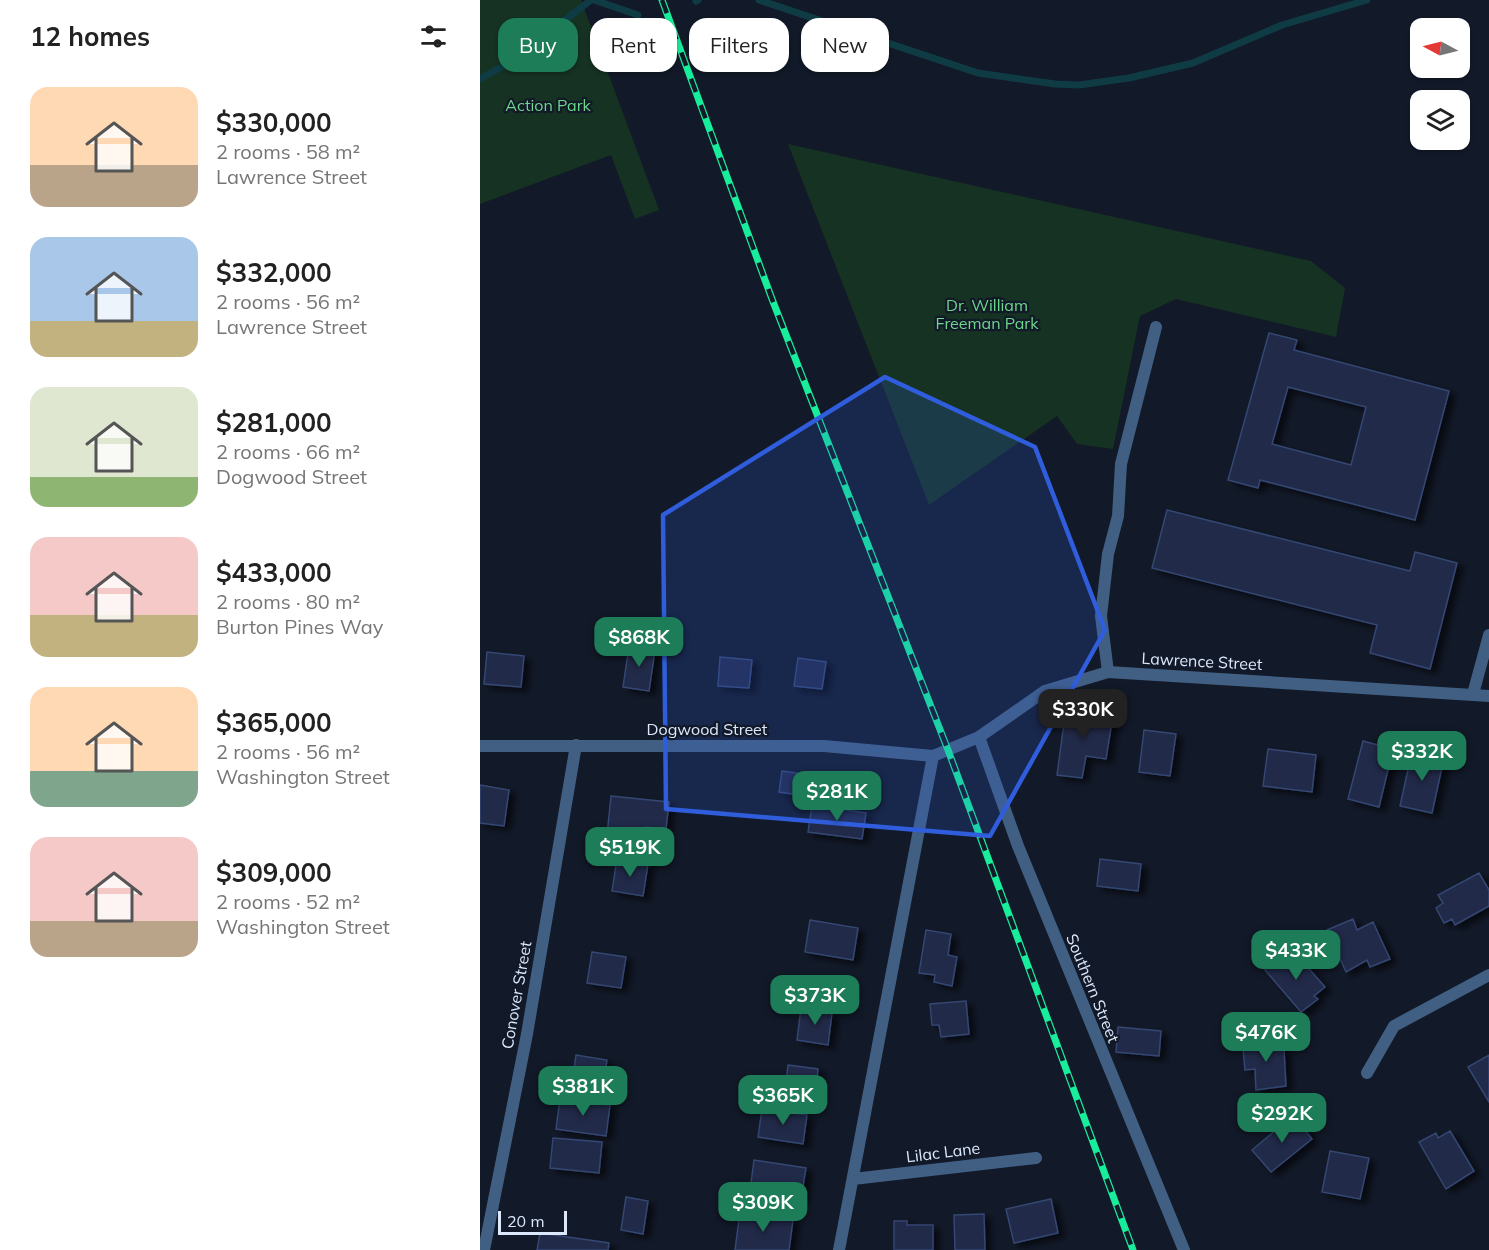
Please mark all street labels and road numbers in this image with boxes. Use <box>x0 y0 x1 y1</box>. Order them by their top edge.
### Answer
street label: Lawrence Street <box>1141 648 1263 674</box>
street label: Dogwood Street <box>647 719 768 739</box>
street label: Southern Street <box>1062 931 1124 1046</box>
street label: Conover Street <box>497 939 535 1051</box>
street label: Lilac Lane <box>905 1138 981 1166</box>

